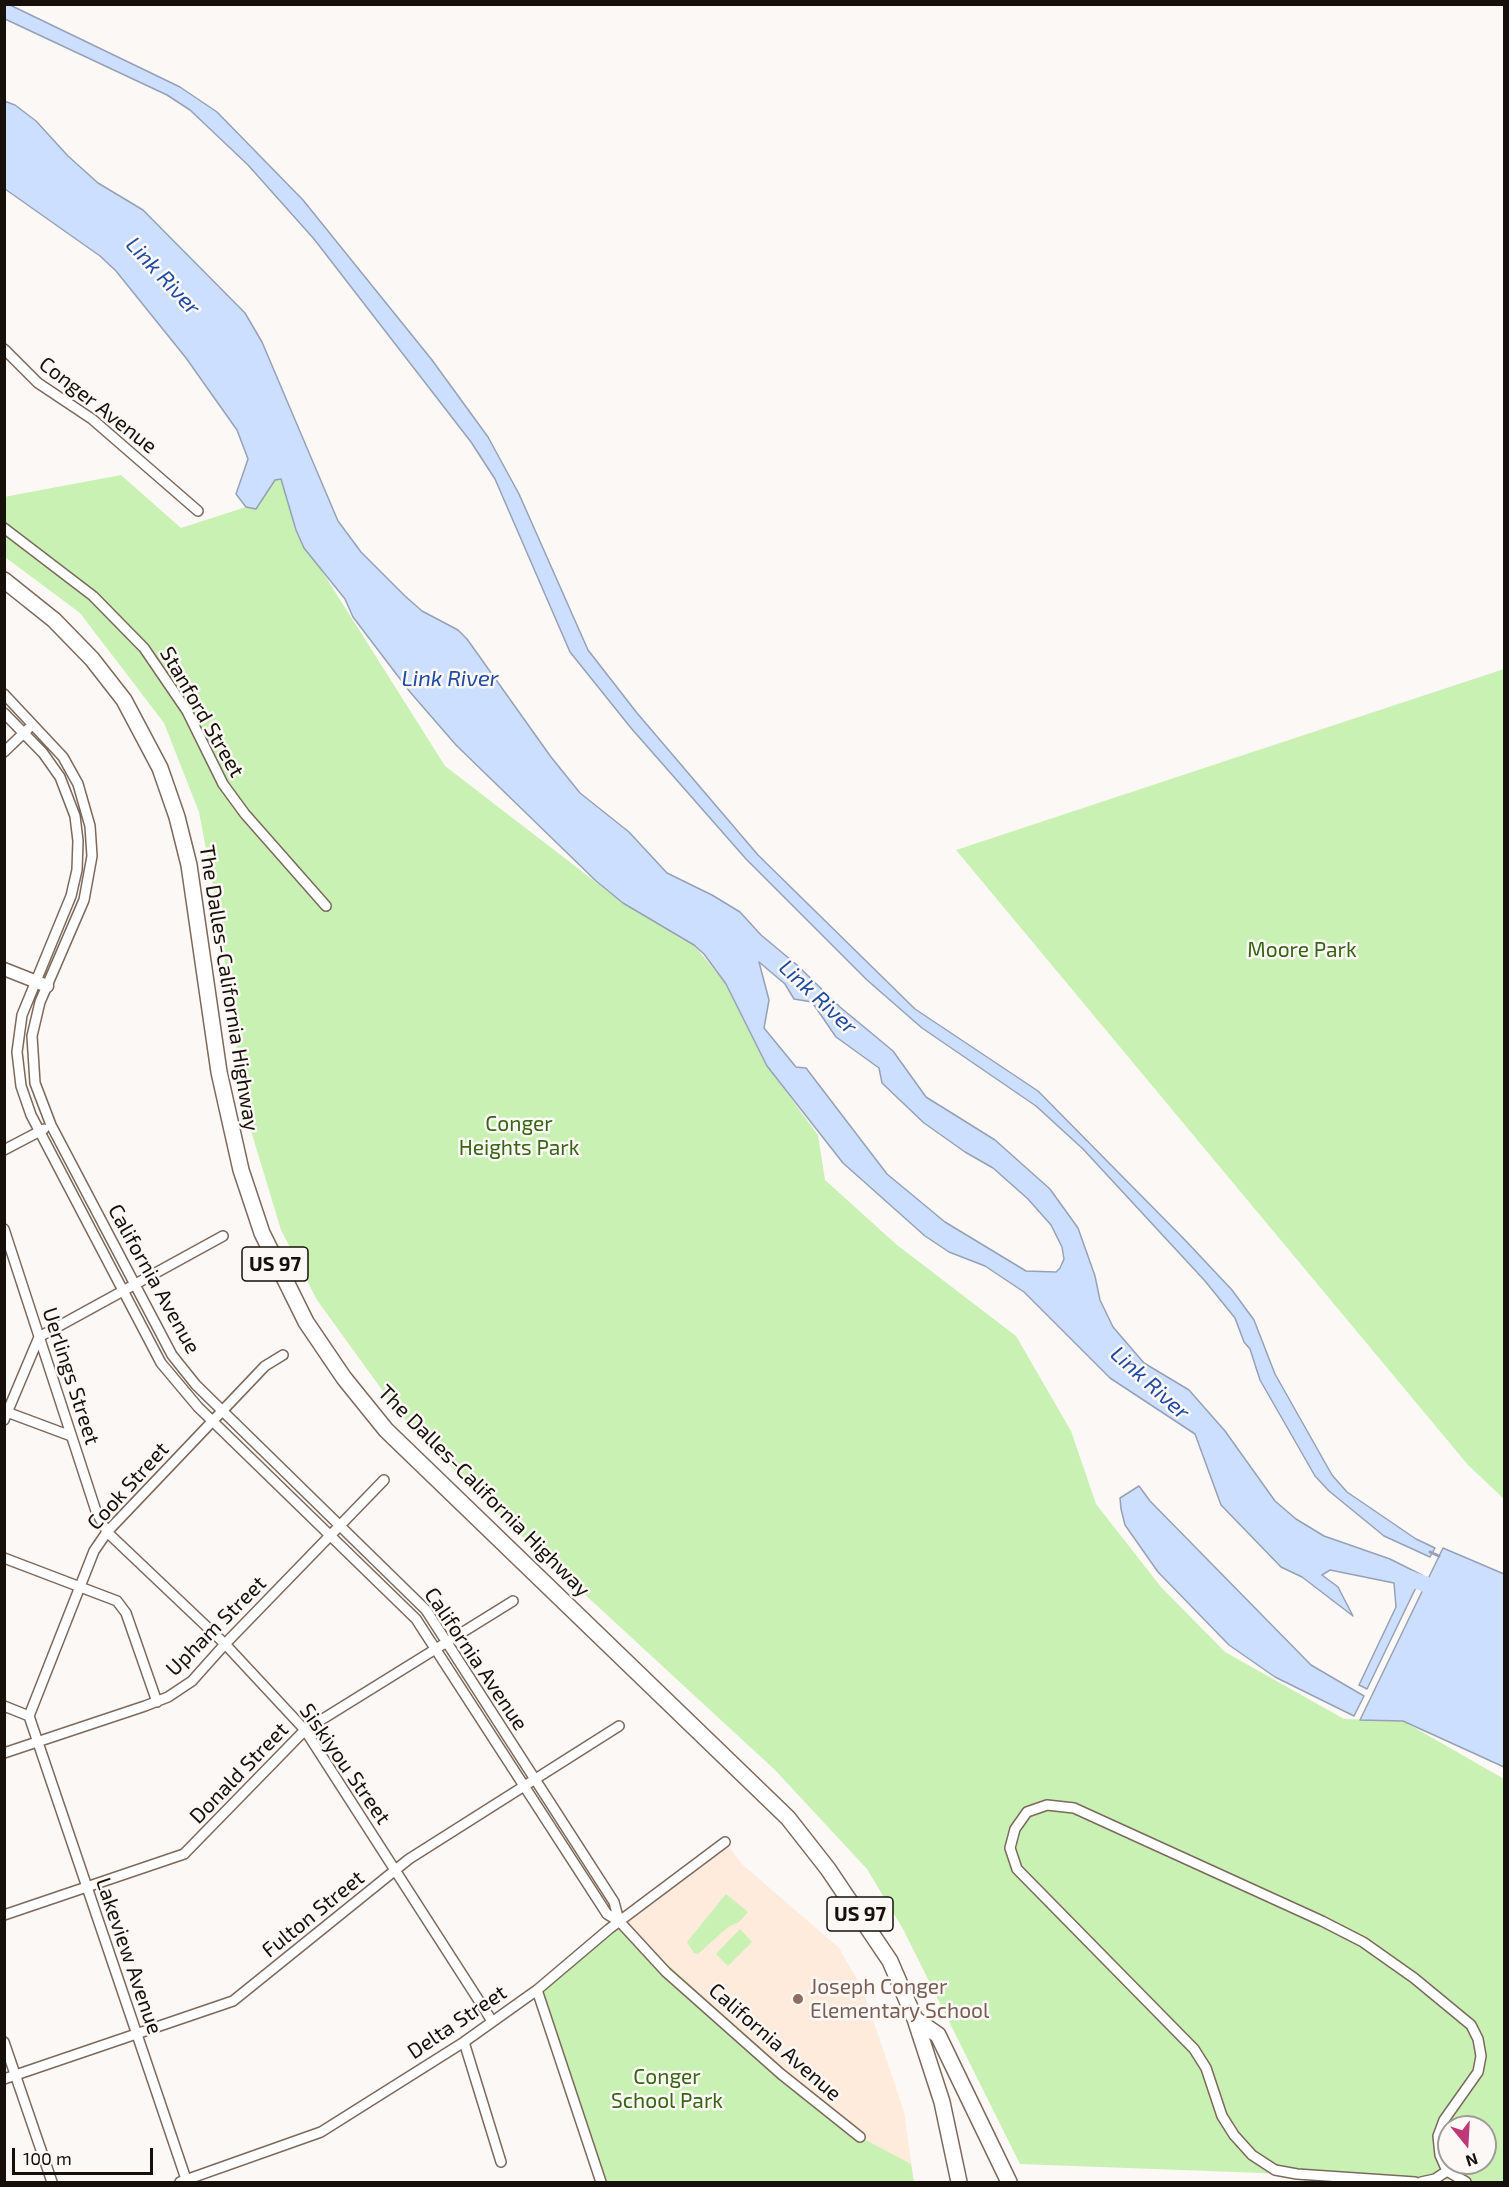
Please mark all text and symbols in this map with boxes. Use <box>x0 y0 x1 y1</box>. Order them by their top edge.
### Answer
water label: Link River <box>120 232 206 320</box>
street label: Conger Avenue <box>34 351 162 459</box>
street label: Stanford Street <box>154 642 250 782</box>
water label: Link River <box>402 666 498 692</box>
street label: The Dalles-California Highway <box>194 843 264 1133</box>
park label: Moore Park <box>1247 937 1357 963</box>
water label: Link River <box>774 954 862 1040</box>
park label: Conger Heights Park <box>459 1111 579 1161</box>
street label: California Avenue <box>102 1200 206 1358</box>
road number: US 97 <box>242 1247 308 1281</box>
street label: Uerlings Street <box>37 1304 105 1448</box>
water label: Link River <box>1105 1341 1195 1425</box>
street label: The Dalles-California Highway <box>373 1380 595 1602</box>
street label: Cook Street <box>82 1437 174 1535</box>
street label: Upham Street <box>161 1571 271 1681</box>
street label: California Avenue <box>419 1583 533 1735</box>
street label: Siskiyou Street <box>294 1699 396 1829</box>
street label: Donald Street <box>184 1717 294 1829</box>
street label: Fulton Street <box>257 1865 369 1963</box>
street label: Lakeview Avenue <box>90 1874 168 2038</box>
road number: US 97 <box>827 1897 893 1931</box>
place label: Joseph Conger Elementary School <box>810 1974 989 2024</box>
street label: California Avenue <box>704 1978 846 2106</box>
street label: Delta Street <box>403 1980 511 2064</box>
marker: Joseph Conger Elementary School <box>791 1992 805 2006</box>
park label: Conger School Park <box>611 2064 723 2114</box>
north arrow <box>1437 2115 1497 2175</box>
scale bar <box>15 2136 156 2174</box>
text: 100 m <box>23 2147 72 2169</box>
text: N <box>1464 2150 1481 2172</box>

